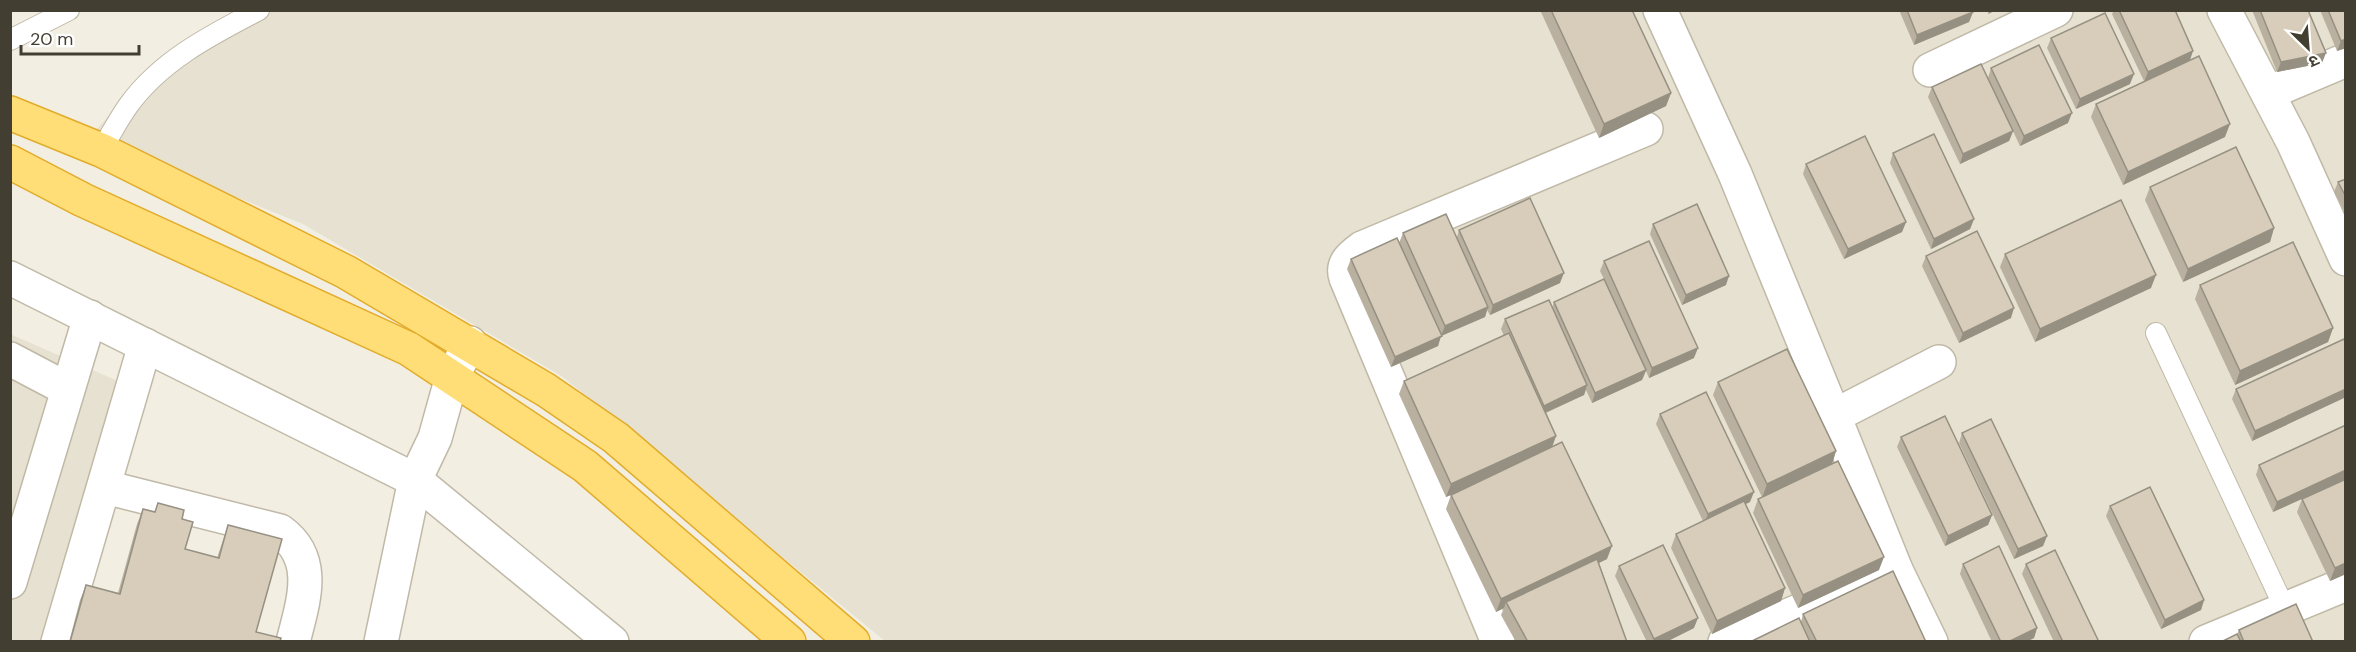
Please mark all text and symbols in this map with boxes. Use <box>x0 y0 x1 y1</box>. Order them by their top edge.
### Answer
scale bar <box>21 18 140 56</box>
north arrow <box>2278 18 2338 78</box>
text: 20 m <box>30 27 73 51</box>
text: उ <box>2305 50 2323 73</box>

